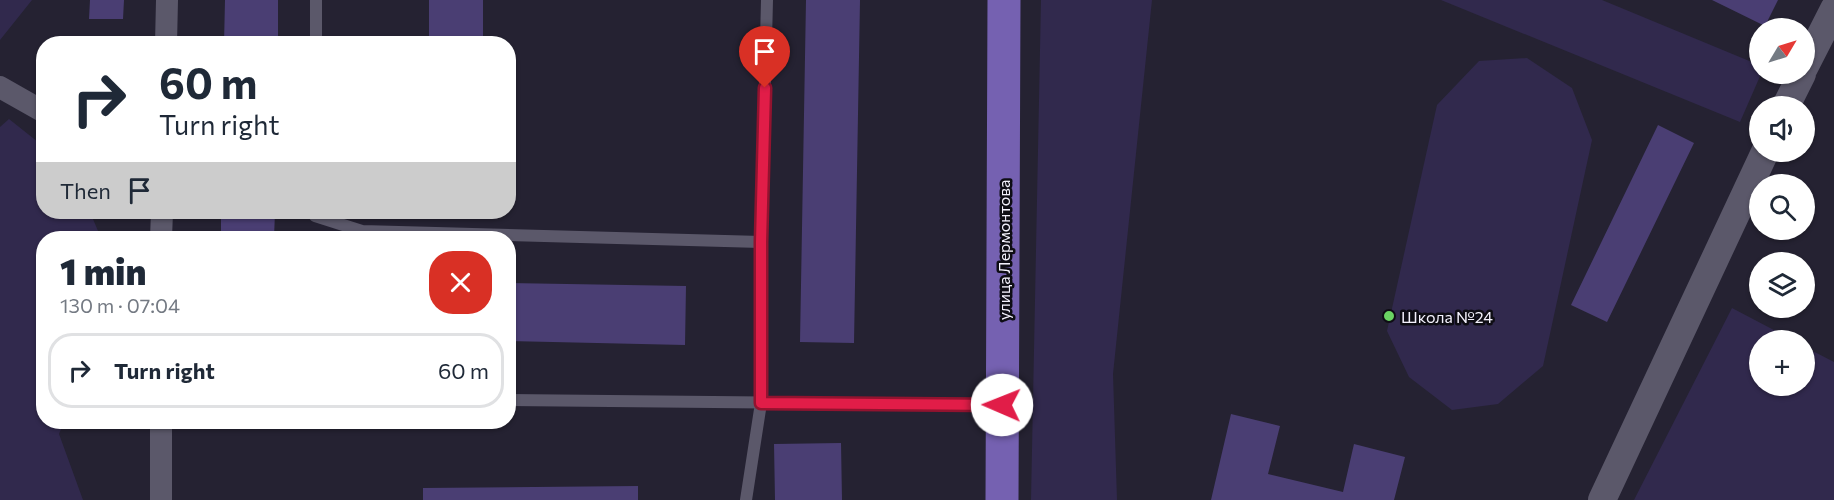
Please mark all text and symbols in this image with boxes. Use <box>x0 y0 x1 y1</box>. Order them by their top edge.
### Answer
north arrow <box>1749 18 1815 84</box>
map controls <box>1749 18 1815 396</box>
pin <box>739 26 790 88</box>
icon: arrive <box>748 35 781 68</box>
text: 60 m <box>159 56 258 108</box>
icon: right <box>60 60 138 138</box>
button: sound <box>1749 96 1815 162</box>
text: Turn right <box>159 108 279 141</box>
icon: arrive <box>123 174 156 207</box>
button: search <box>1749 174 1815 240</box>
text: Then <box>60 177 111 204</box>
street label: улица Лермонтова <box>994 180 1013 320</box>
text: 1 min <box>60 248 146 292</box>
button: close <box>429 251 492 314</box>
button: layers <box>1749 252 1815 318</box>
text: 130 m · 07:04 <box>60 293 180 317</box>
place label: Школа №24 <box>1401 307 1493 326</box>
marker: Школа №24 <box>1382 309 1396 323</box>
button: + <box>1749 330 1815 396</box>
icon: right <box>63 354 96 387</box>
text: Turn right <box>114 357 215 384</box>
text: 60 m <box>438 357 489 384</box>
position arrow <box>970 373 1034 437</box>

